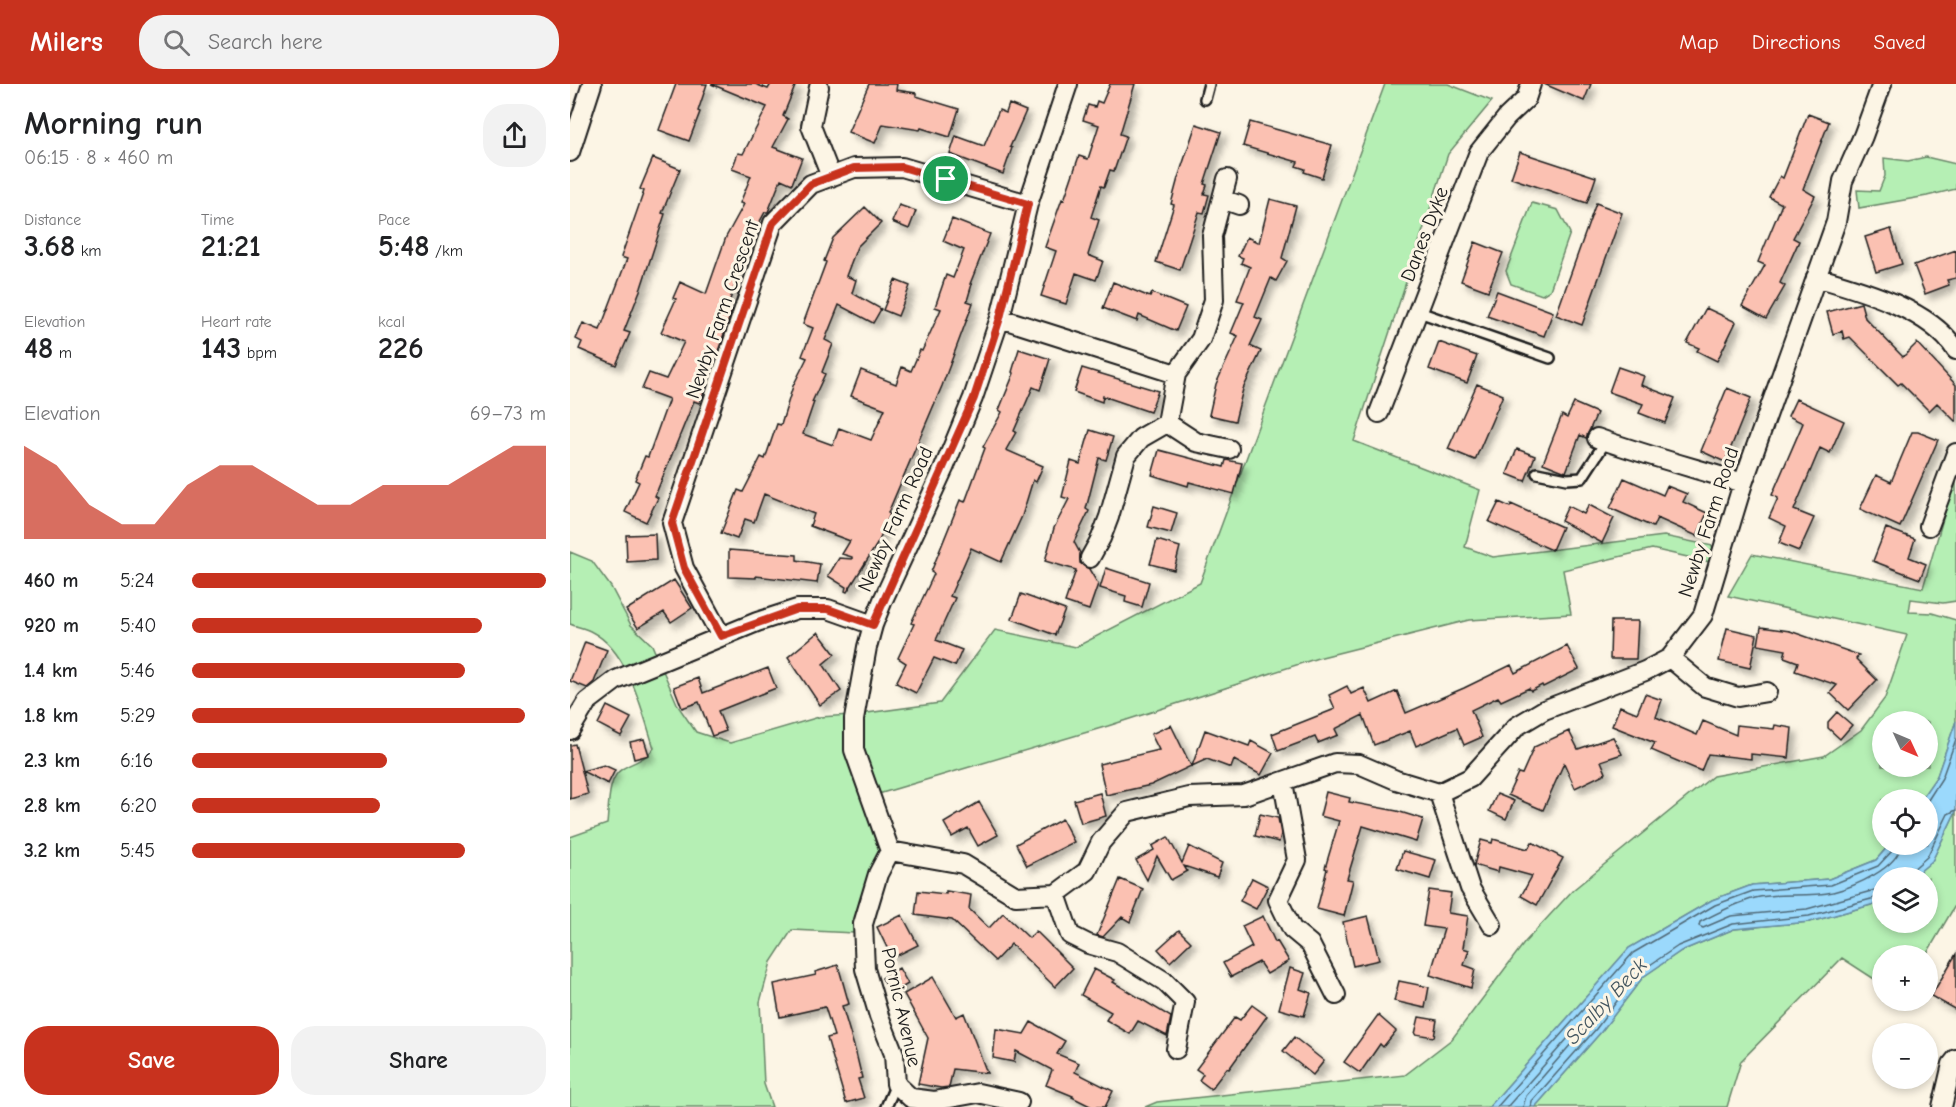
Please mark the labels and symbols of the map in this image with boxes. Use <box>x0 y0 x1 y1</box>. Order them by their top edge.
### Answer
pin <box>920 153 971 204</box>
street label: Danes Dyke <box>1396 183 1453 285</box>
street label: Newby Farm Crescent <box>681 215 764 402</box>
street label: Newby Farm Road <box>853 443 938 595</box>
street label: Newby Farm Road <box>1673 444 1744 600</box>
north arrow <box>1872 711 1938 777</box>
street label: Pornic Avenue <box>877 945 926 1069</box>
water label: Scalby Beck <box>1560 953 1652 1049</box>

